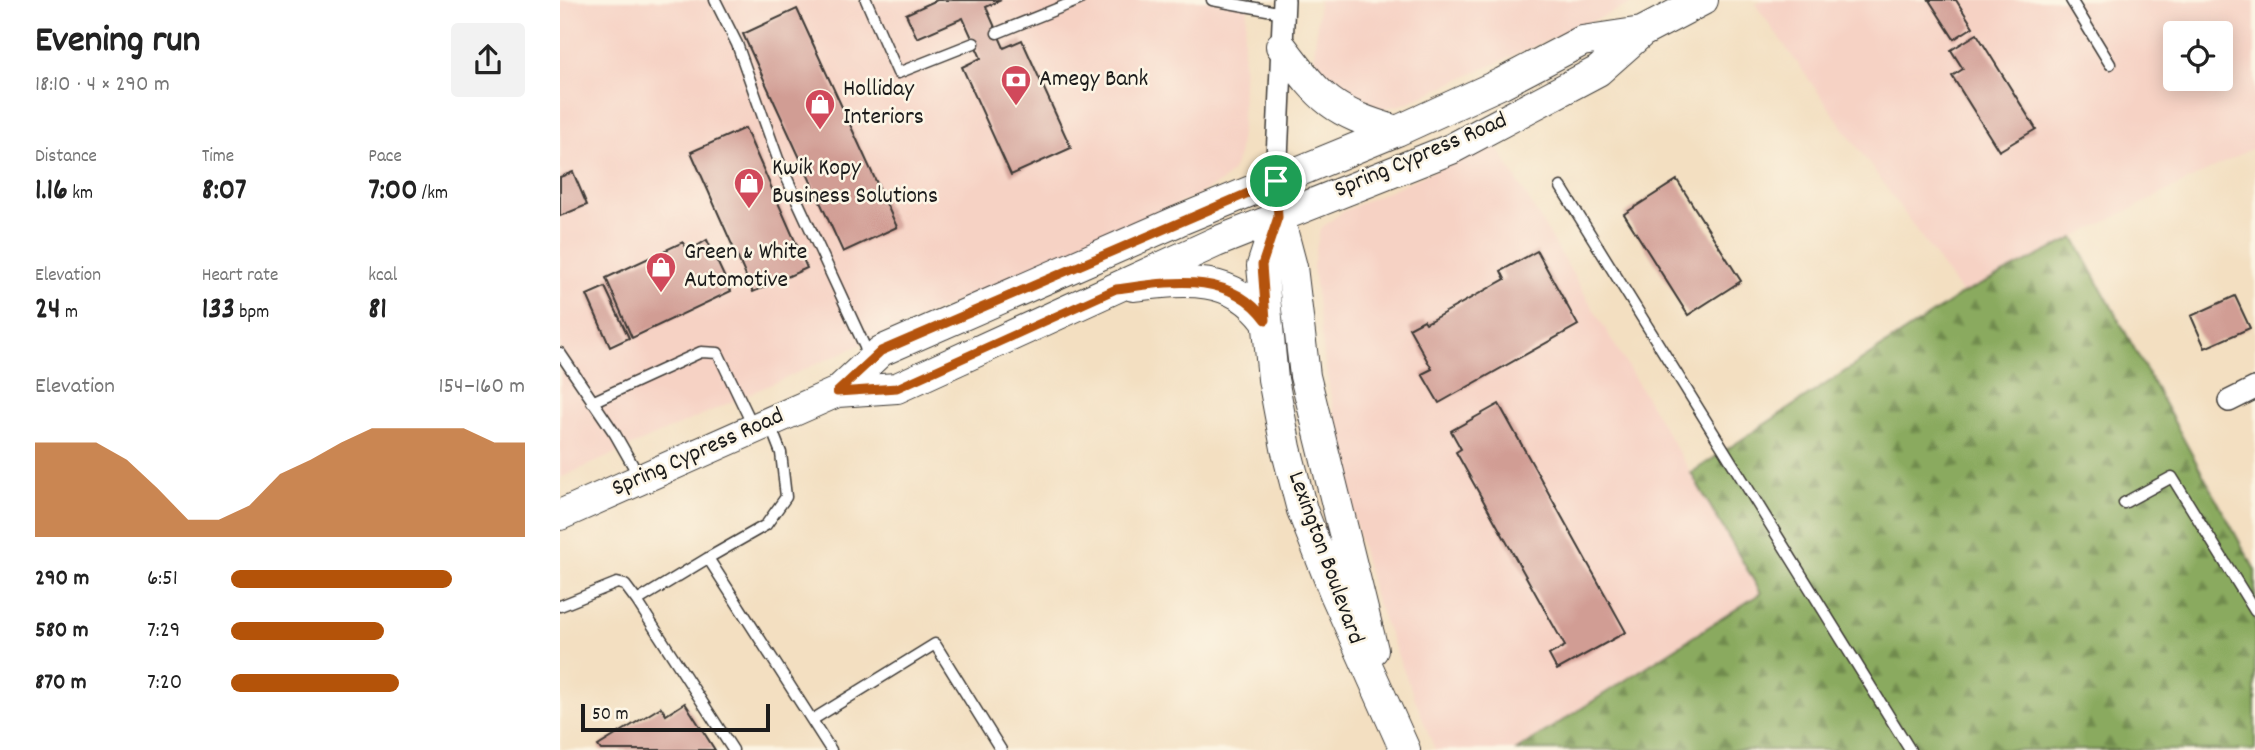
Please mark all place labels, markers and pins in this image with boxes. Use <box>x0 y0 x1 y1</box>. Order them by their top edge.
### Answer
bank icon: Amegy Bank <box>999 63 1033 107</box>
place label: Amegy Bank <box>1039 63 1148 97</box>
place label: Holliday Interiors <box>843 73 924 135</box>
shop icon: Holliday Interiors <box>803 87 837 131</box>
pin <box>1246 151 1306 211</box>
place label: Kwik Kopy Business Solutions <box>772 152 938 214</box>
shop icon: Kwik Kopy Business Solutions <box>732 166 766 210</box>
place label: Green & White Automotive <box>684 236 807 298</box>
shop icon: Green & White Automotive <box>644 250 678 294</box>

